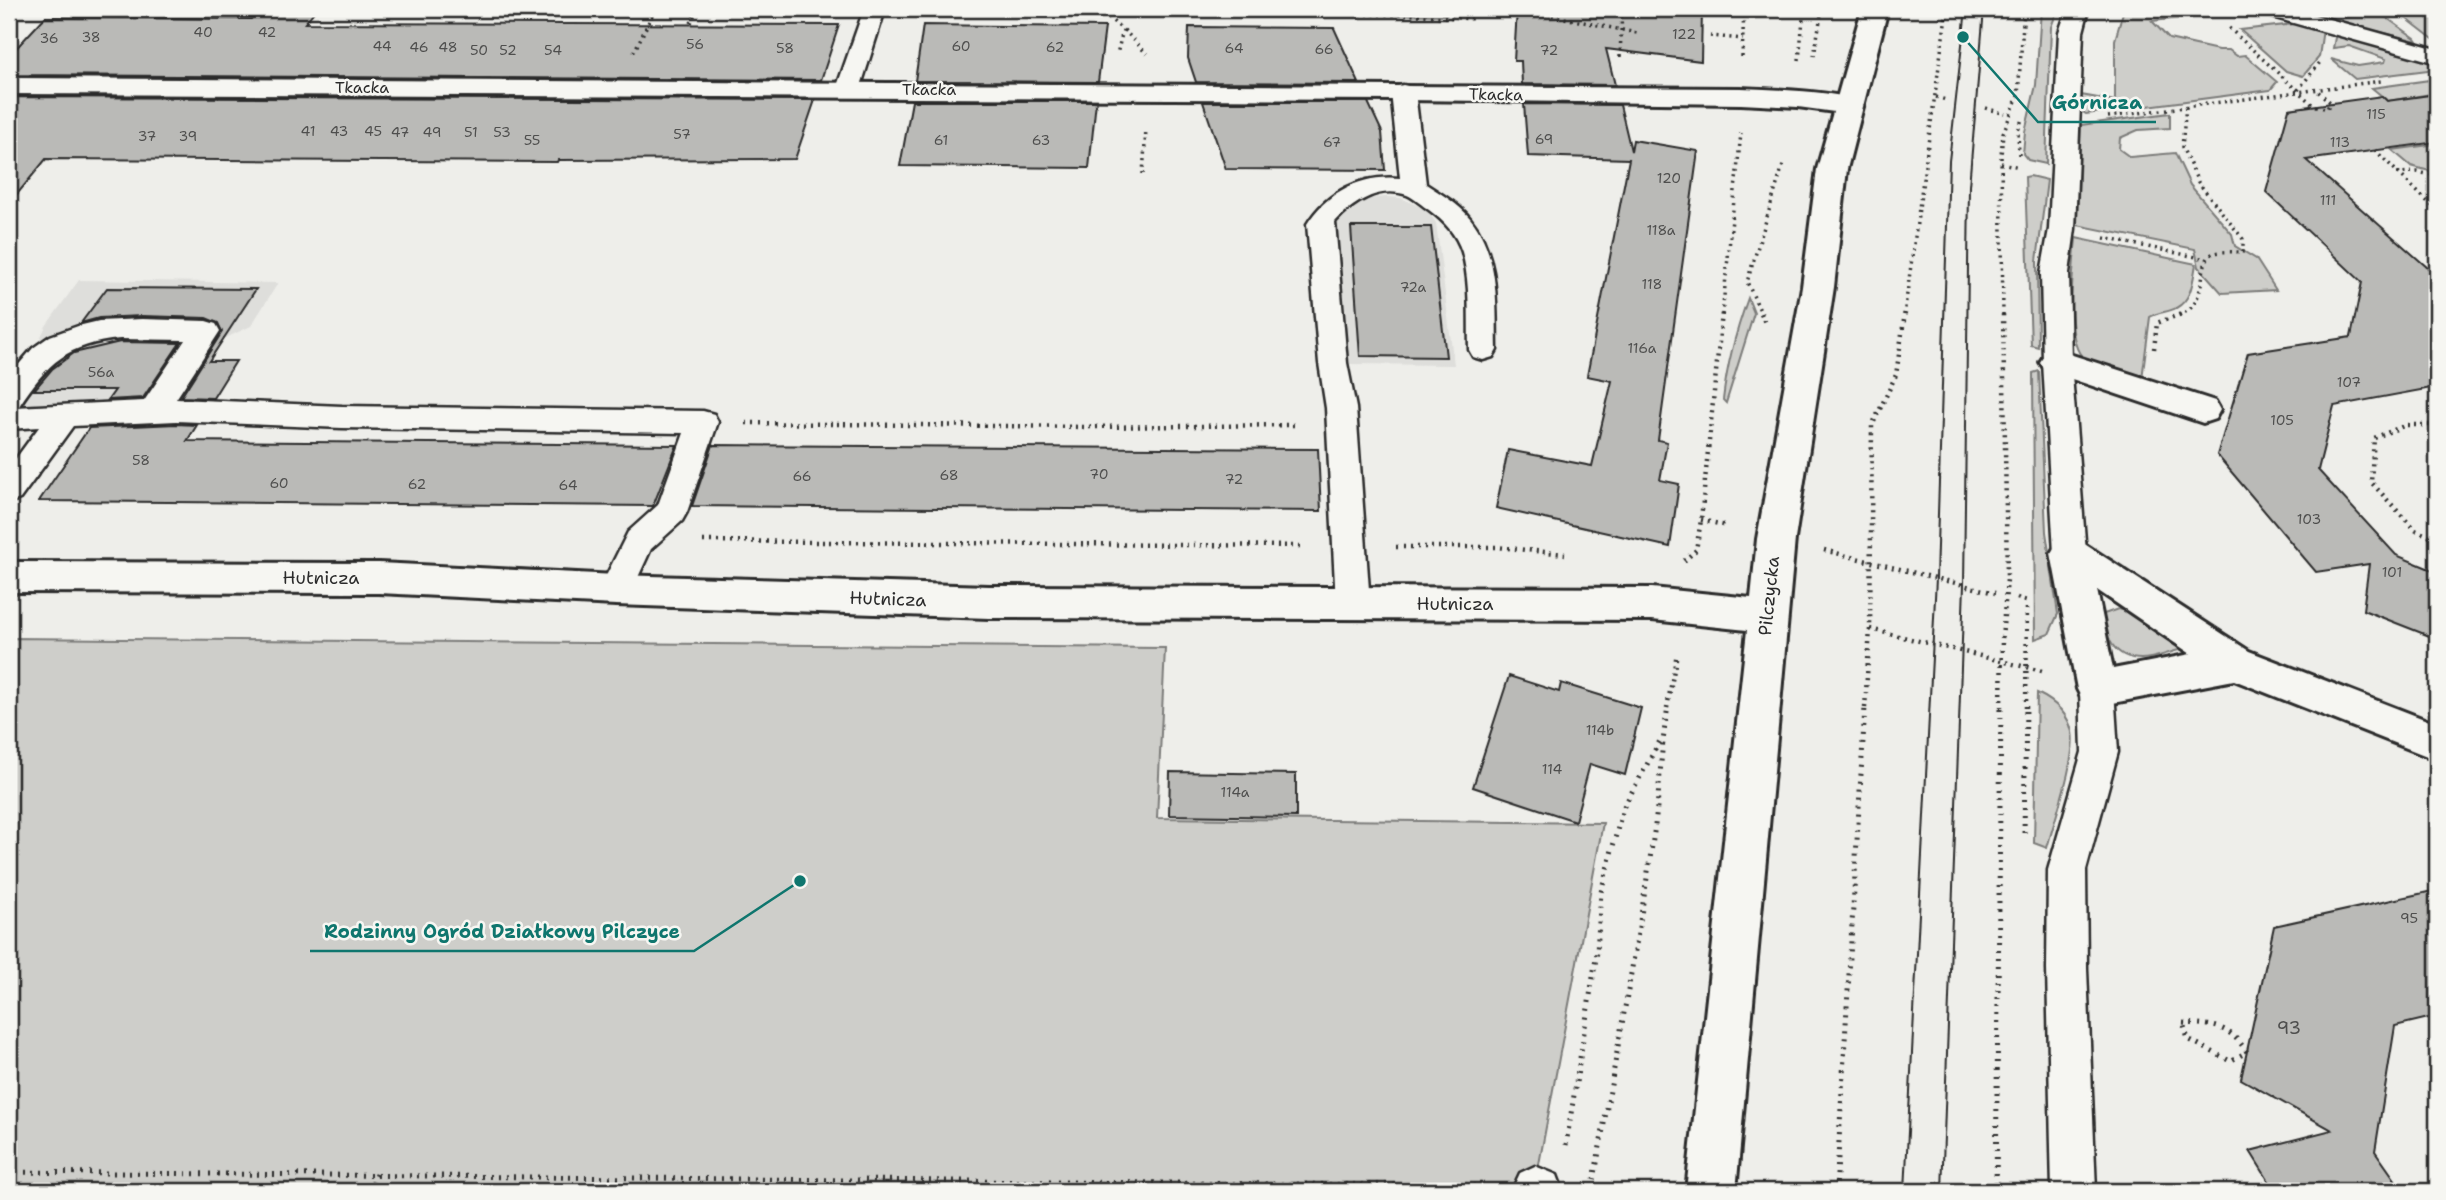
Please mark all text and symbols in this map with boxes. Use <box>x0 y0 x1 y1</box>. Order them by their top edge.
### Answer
house number: 40 <box>193 23 213 41</box>
house number: 42 <box>258 23 276 41</box>
house number: 122 <box>1672 25 1696 43</box>
house number: 38 <box>81 28 101 46</box>
house number: 36 <box>39 29 59 47</box>
house number: 56 <box>686 35 704 53</box>
house number: 44 <box>372 37 392 55</box>
house number: 60 <box>951 37 971 55</box>
house number: 46 <box>409 38 429 56</box>
house number: 48 <box>438 38 458 56</box>
house number: 62 <box>1046 38 1064 56</box>
house number: 58 <box>776 39 794 57</box>
house number: 64 <box>1224 39 1244 57</box>
house number: 66 <box>1314 40 1334 58</box>
house number: 50 <box>470 41 488 59</box>
house number: 52 <box>499 41 517 59</box>
house number: 54 <box>544 41 562 59</box>
house number: 72 <box>1540 41 1558 59</box>
street label: Tkacka <box>335 77 389 98</box>
street label: Tkacka <box>902 79 956 100</box>
callout: Górnicza <box>2038 82 2156 122</box>
street label: Tkacka <box>1469 84 1523 105</box>
text: Górnicza <box>2052 90 2142 115</box>
house number: 115 <box>2366 105 2386 123</box>
house number: 41 <box>301 122 315 140</box>
house number: 43 <box>330 122 348 140</box>
house number: 45 <box>364 122 382 140</box>
house number: 47 <box>391 123 409 141</box>
house number: 49 <box>423 123 442 141</box>
house number: 51 <box>464 123 478 141</box>
house number: 53 <box>493 123 511 141</box>
house number: 57 <box>673 125 691 143</box>
house number: 37 <box>138 127 156 145</box>
house number: 39 <box>179 127 197 145</box>
house number: 69 <box>1535 130 1553 148</box>
house number: 55 <box>524 131 540 149</box>
house number: 61 <box>934 131 948 149</box>
house number: 63 <box>1032 131 1050 149</box>
house number: 67 <box>1323 133 1341 151</box>
house number: 113 <box>2330 133 2350 151</box>
house number: 120 <box>1657 169 1681 187</box>
house number: 111 <box>2320 191 2336 209</box>
house number: 118a <box>1646 221 1676 239</box>
house number: 118 <box>1642 275 1662 293</box>
house number: 72a <box>1400 278 1427 296</box>
house number: 116a <box>1627 339 1657 357</box>
house number: 56a <box>88 363 115 381</box>
house number: 107 <box>2337 373 2361 391</box>
house number: 105 <box>2270 411 2294 429</box>
house number: 58 <box>132 451 150 469</box>
house number: 70 <box>1089 465 1109 483</box>
house number: 68 <box>939 466 959 484</box>
house number: 66 <box>792 467 812 485</box>
house number: 72 <box>1225 470 1243 488</box>
house number: 60 <box>269 474 289 492</box>
house number: 62 <box>408 475 426 493</box>
house number: 64 <box>558 476 578 494</box>
house number: 103 <box>2297 510 2321 528</box>
street label: Pilczycka <box>1753 555 1785 637</box>
house number: 101 <box>2382 563 2402 581</box>
street label: Hutnicza <box>283 566 360 590</box>
street label: Hutnicza <box>849 586 927 612</box>
street label: Hutnicza <box>1417 592 1494 616</box>
house number: 114b <box>1586 721 1614 739</box>
house number: 114 <box>1542 760 1562 778</box>
house number: 114a <box>1221 783 1250 801</box>
house number: 95 <box>2400 909 2418 927</box>
callout: Rodzinny Ogród Działkowy Pilczyce <box>310 911 694 951</box>
text: Rodzinny Ogród Działkowy Pilczyce <box>324 919 680 944</box>
house number: 93 <box>2277 1016 2301 1040</box>

